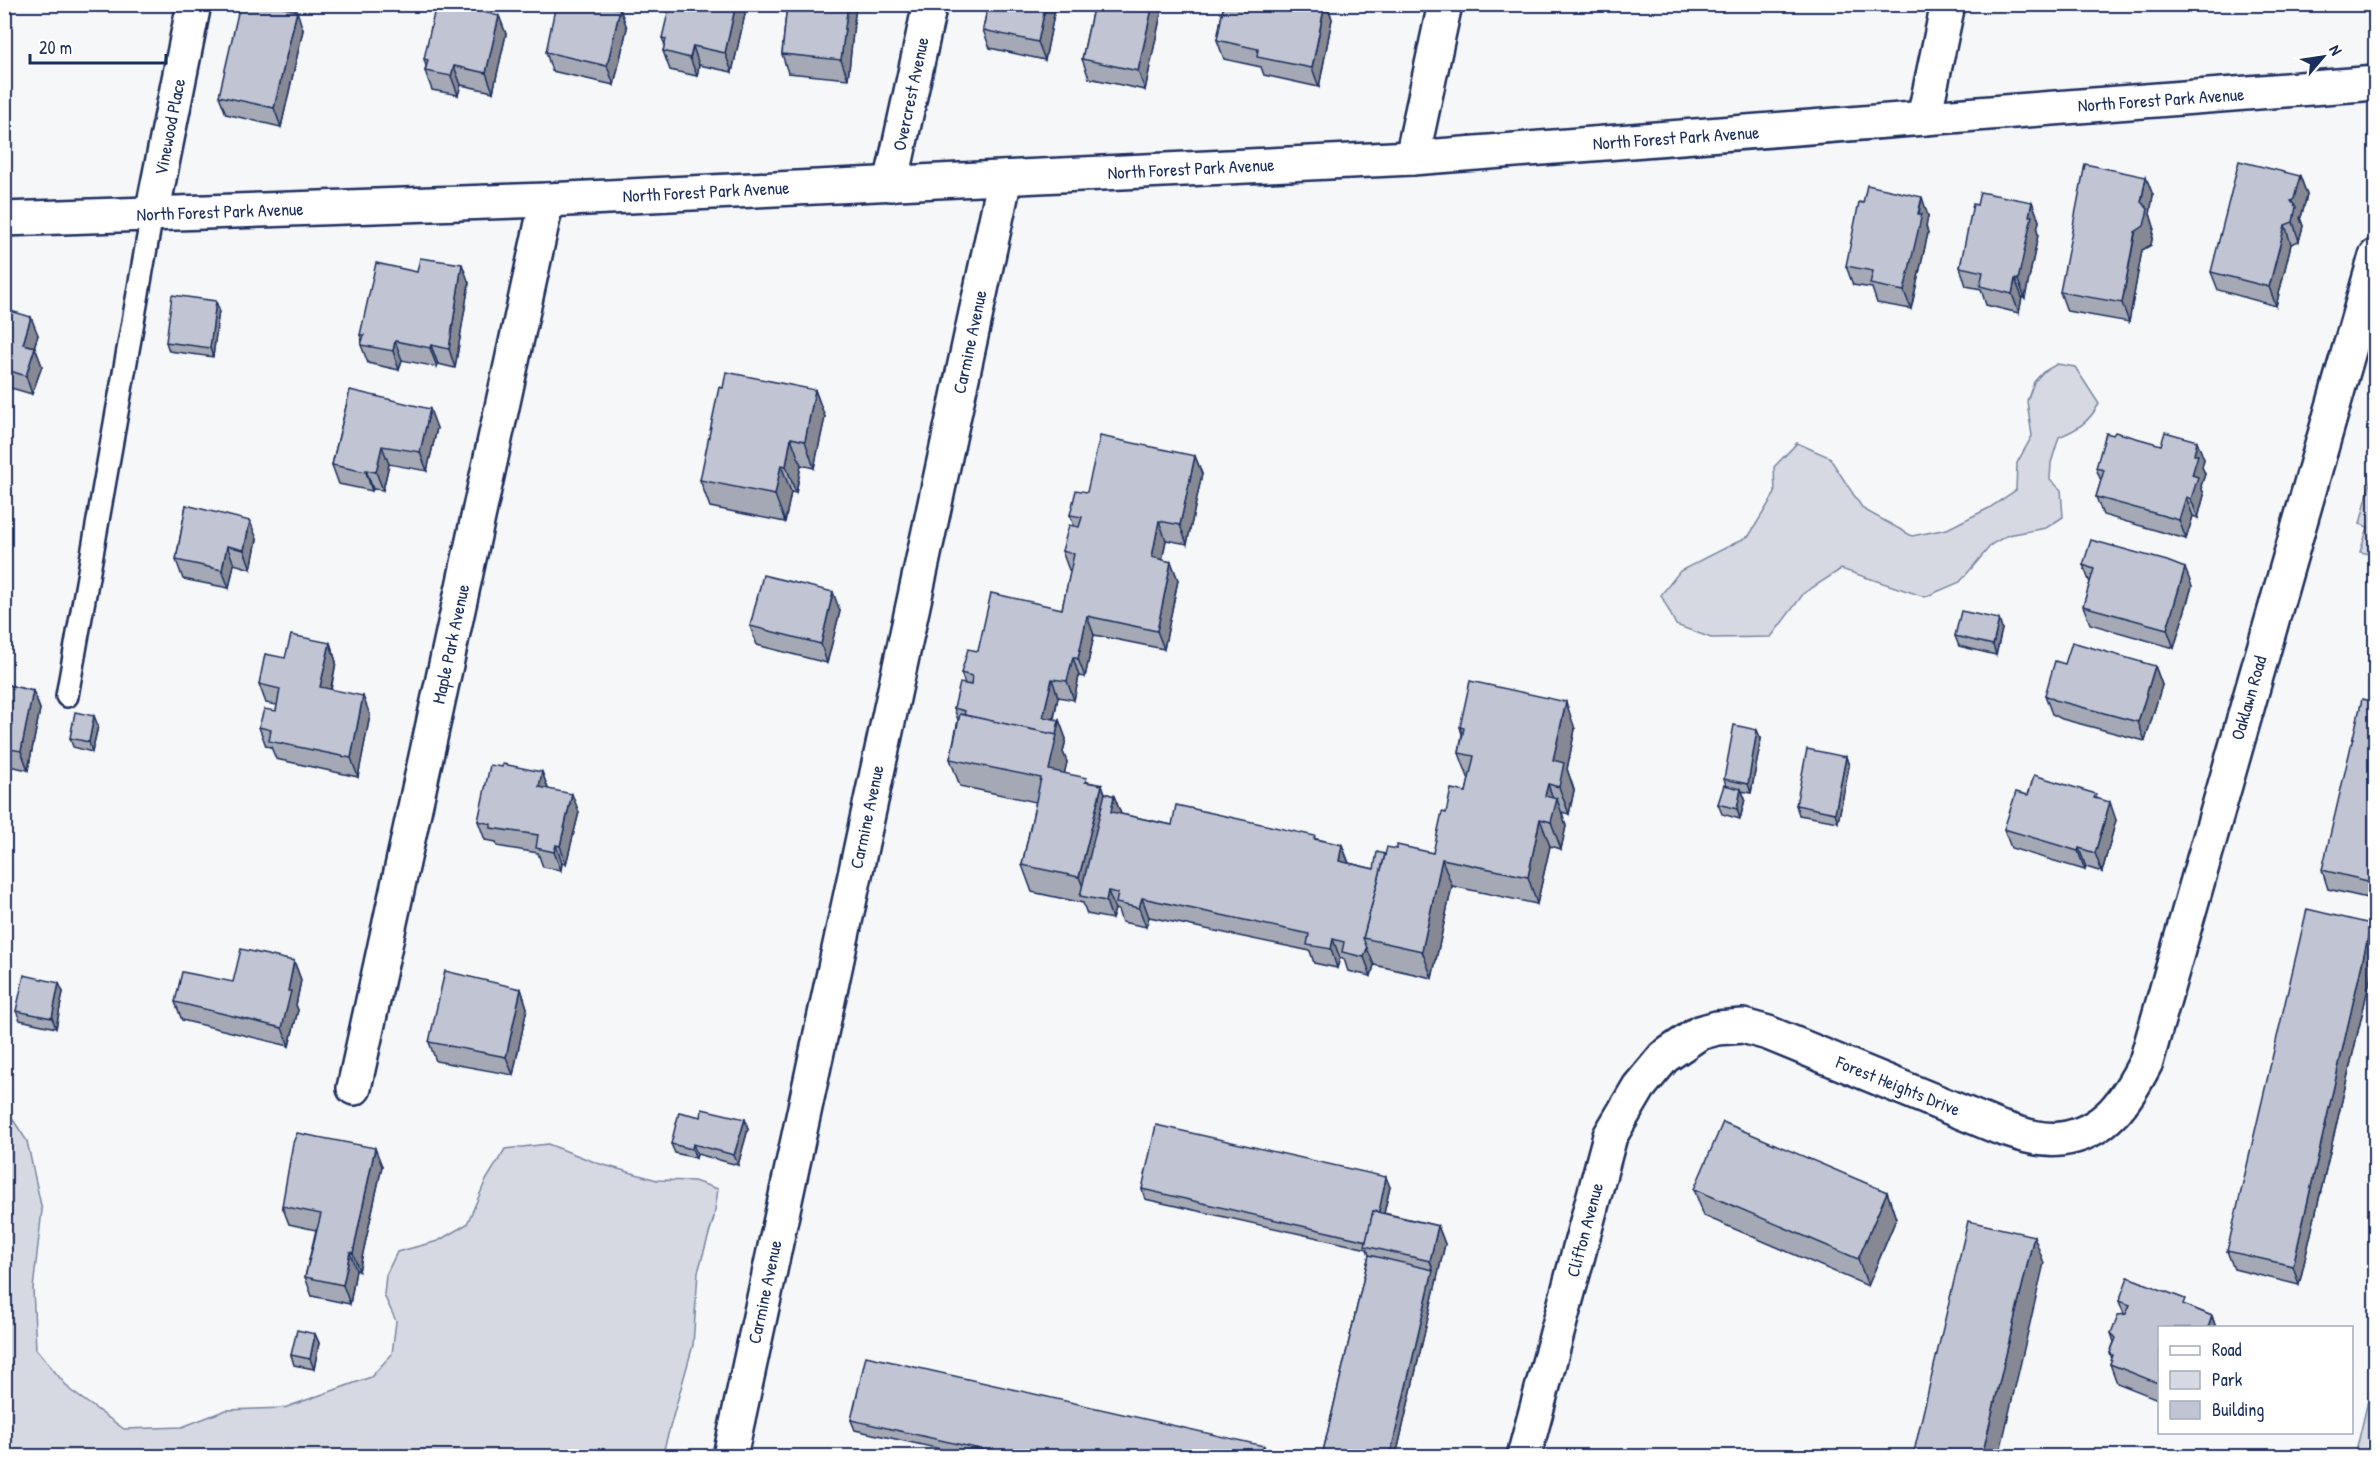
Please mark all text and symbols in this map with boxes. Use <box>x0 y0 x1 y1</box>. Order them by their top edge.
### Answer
scale bar <box>30 27 166 65</box>
north arrow <box>2293 27 2353 87</box>
text: 20 m <box>39 35 72 60</box>
street label: Overcrest Avenue <box>886 35 935 153</box>
text: N <box>2324 41 2348 59</box>
street label: Vinewood Place <box>148 76 191 177</box>
street label: North Forest Park Avenue <box>2077 81 2245 118</box>
street label: North Forest Park Avenue <box>1592 119 1760 156</box>
street label: North Forest Park Avenue <box>1107 152 1275 185</box>
street label: North Forest Park Avenue <box>622 175 790 208</box>
street label: North Forest Park Avenue <box>136 196 304 227</box>
street label: Carmine Avenue <box>946 288 993 396</box>
street label: Maple Park Avenue <box>426 582 475 706</box>
street label: Oaklawn Road <box>2225 653 2272 743</box>
street label: Carmine Avenue <box>843 763 890 871</box>
street label: Forest Heights Drive <box>1832 1049 1964 1122</box>
street label: Clifton Avenue <box>1560 1180 1609 1280</box>
street label: Carmine Avenue <box>741 1238 788 1346</box>
legend <box>2158 1326 2353 1434</box>
text: Road <box>2212 1337 2242 1362</box>
text: Park <box>2212 1367 2243 1392</box>
text: Building <box>2212 1397 2264 1422</box>

